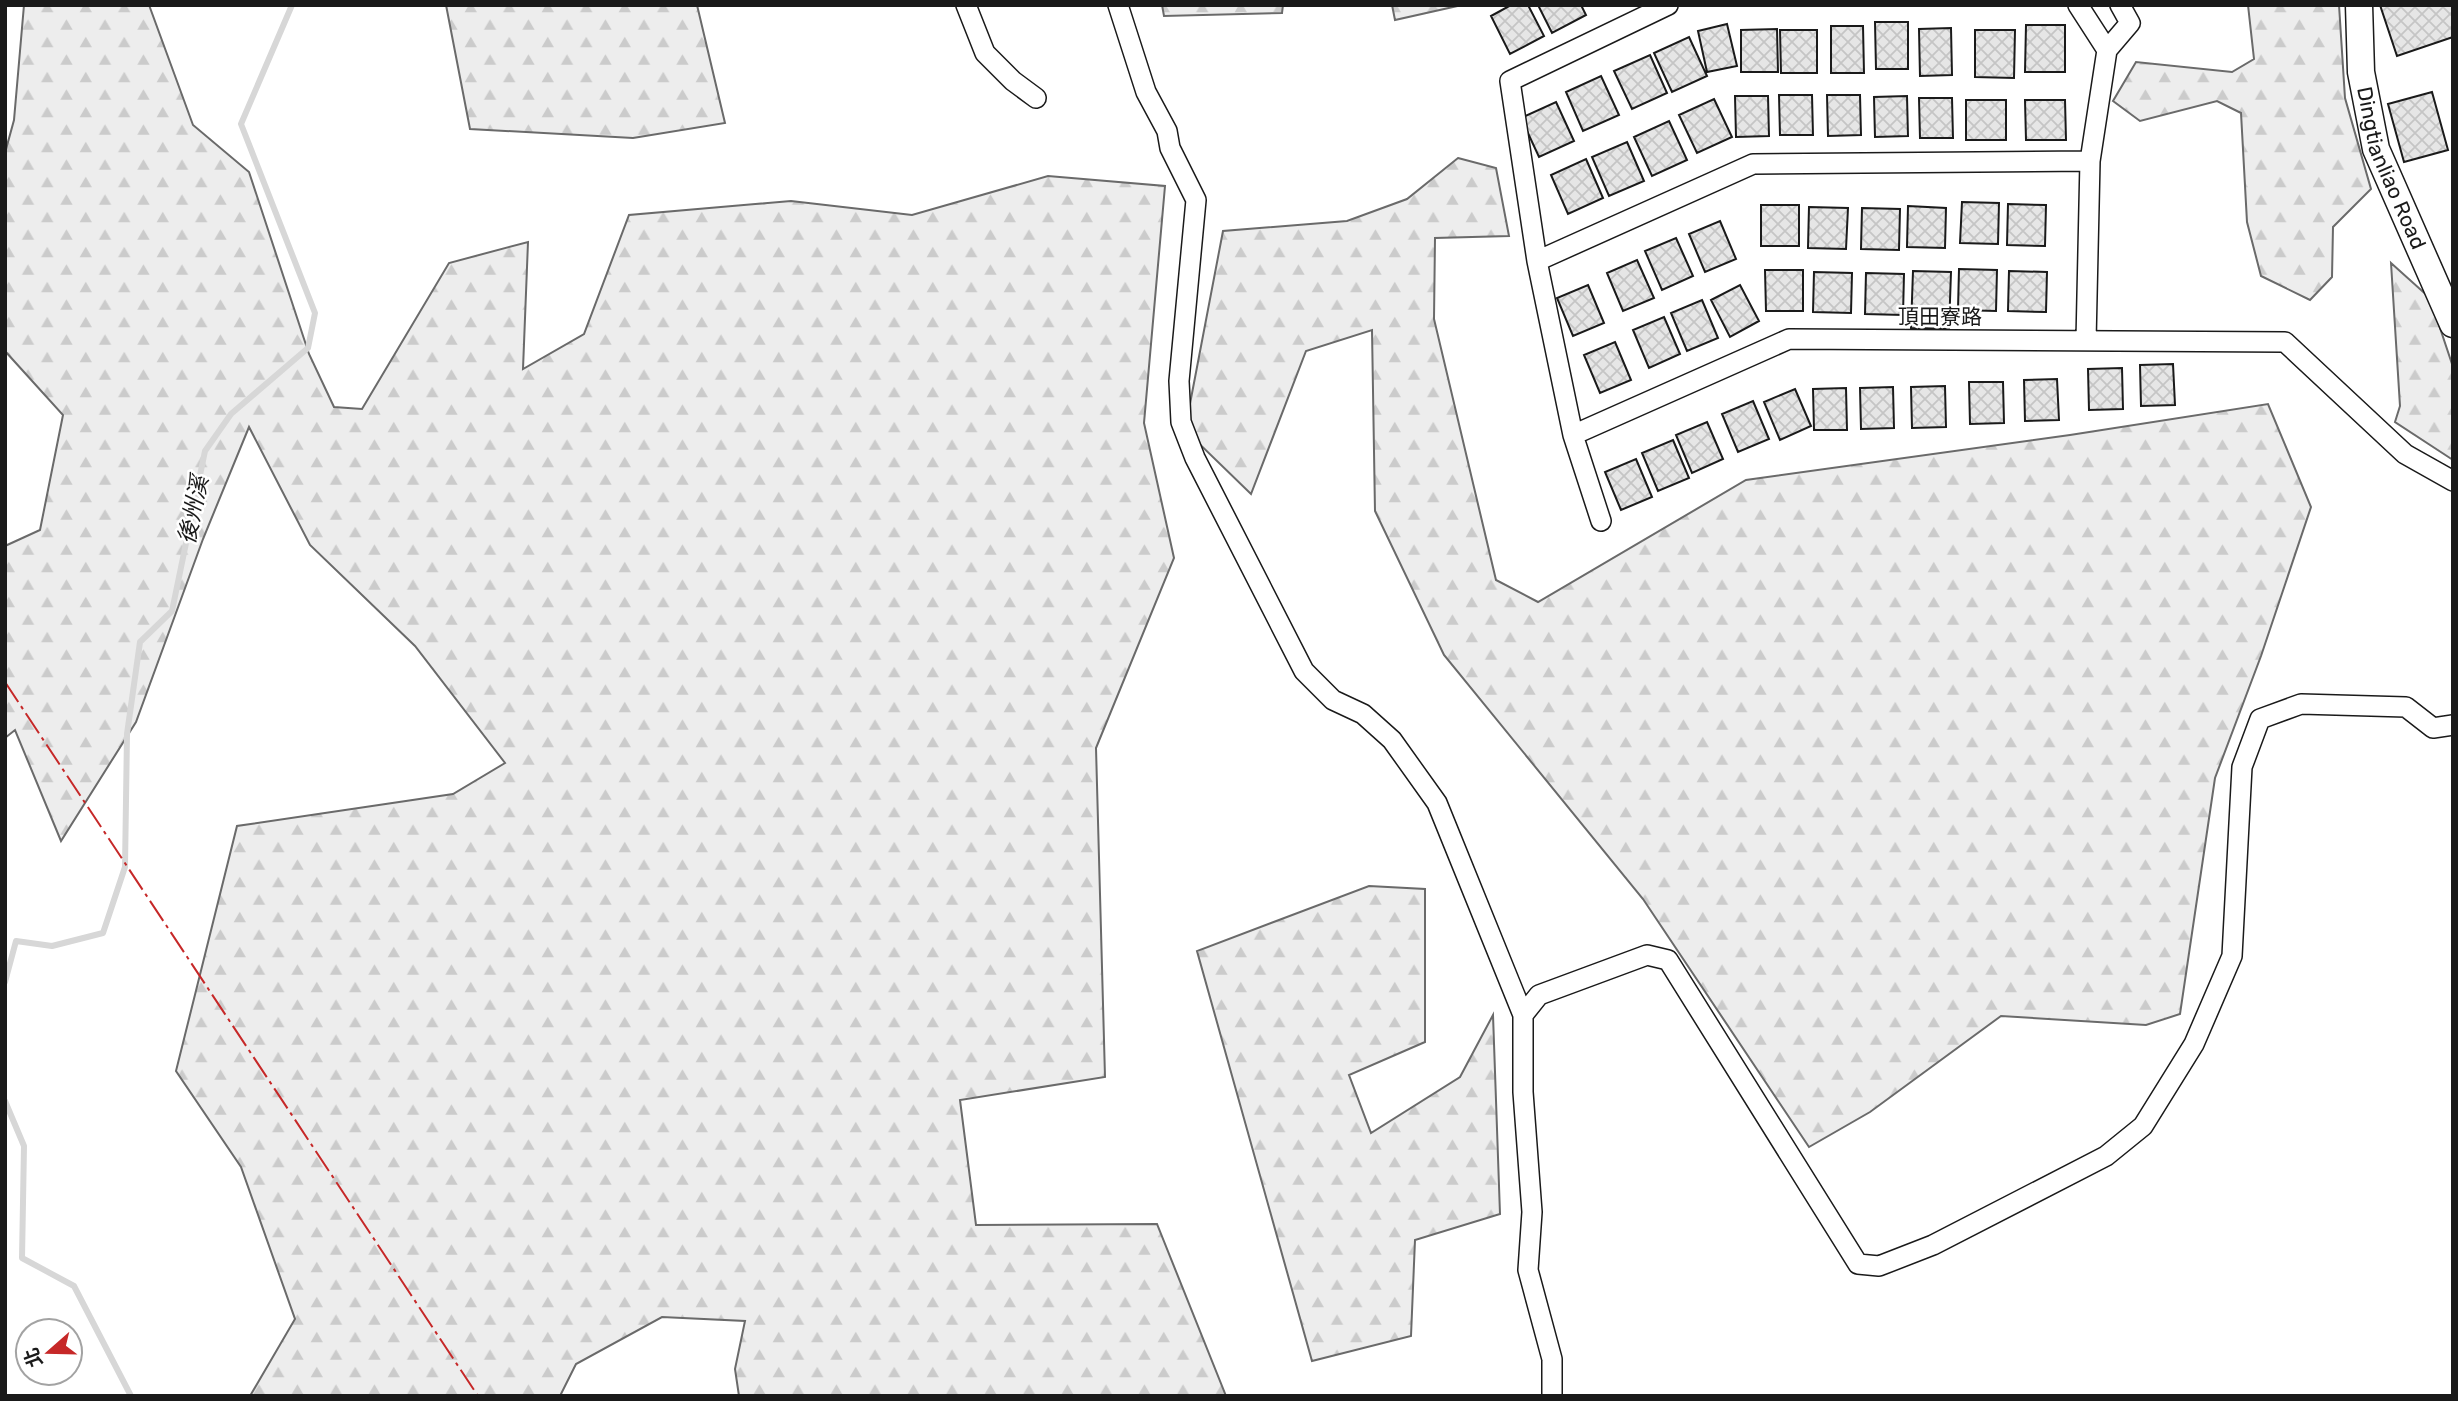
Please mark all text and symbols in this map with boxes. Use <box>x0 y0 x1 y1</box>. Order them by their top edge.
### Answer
street label: Dingtianliao Road <box>2352 85 2431 253</box>
street label: 頂田寮路 <box>1898 304 1982 329</box>
water label: 後州溪 <box>172 470 214 547</box>
north arrow <box>14 1317 84 1387</box>
text: 北 <box>19 1345 48 1371</box>

